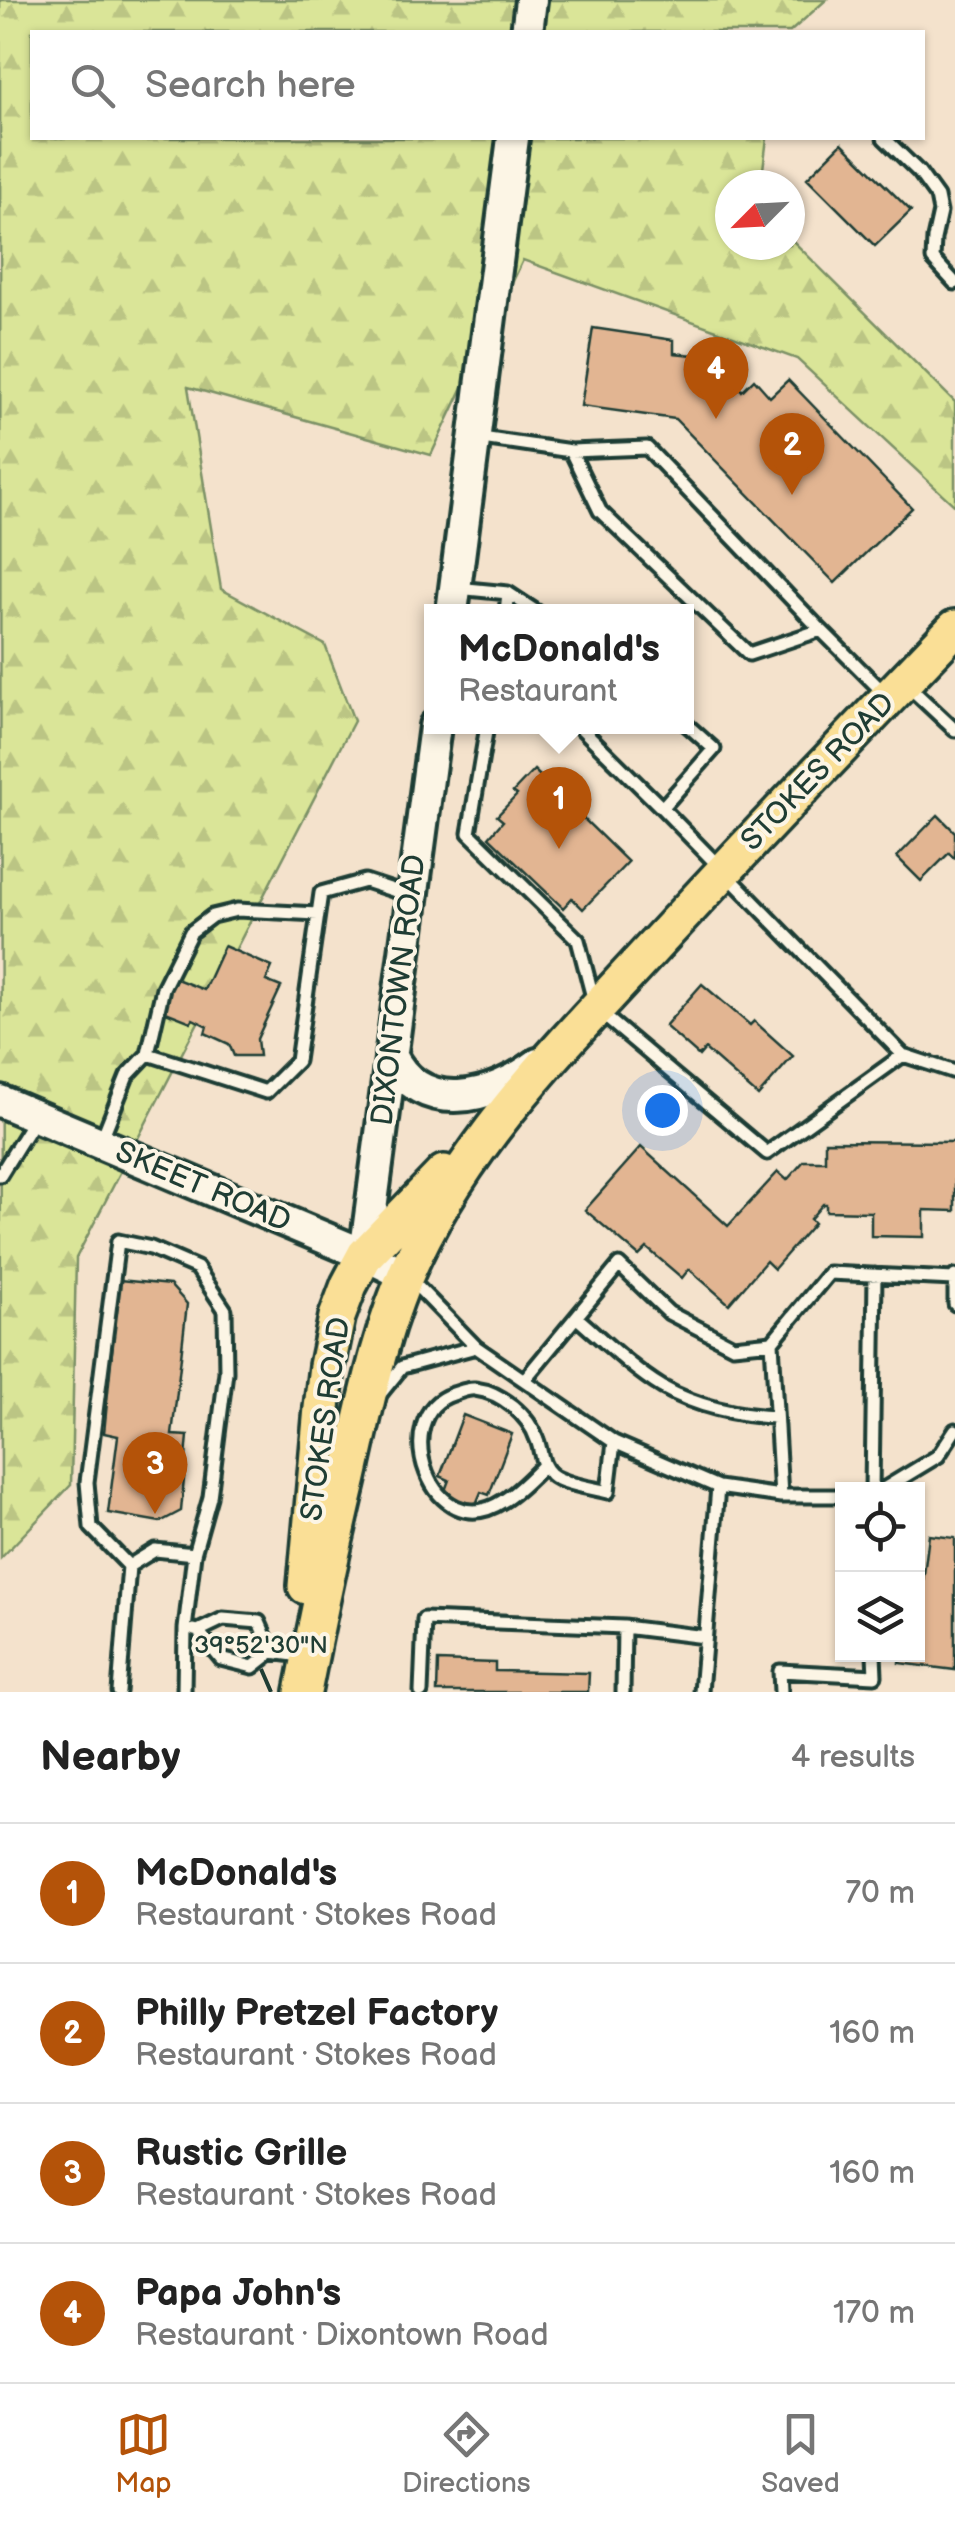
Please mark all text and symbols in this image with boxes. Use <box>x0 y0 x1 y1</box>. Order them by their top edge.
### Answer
search box <box>30 30 925 140</box>
icon: search <box>65 58 120 113</box>
text: Search here <box>145 63 356 108</box>
north arrow <box>715 170 805 260</box>
pin: 4 <box>684 336 748 419</box>
pin: 2 <box>760 412 824 495</box>
popup <box>424 604 694 734</box>
text: McDonald's <box>458 627 660 672</box>
text: Restaurant <box>458 672 617 711</box>
street label: STOKES ROAD <box>734 686 902 858</box>
pin: 1 <box>526 766 592 849</box>
street label: DIXONTOWN ROAD <box>365 852 433 1128</box>
your location <box>637 1085 688 1136</box>
street label: SKEET ROAD <box>110 1134 296 1240</box>
street label: STOKES ROAD <box>294 1315 358 1523</box>
pin: 3 <box>122 1432 188 1514</box>
map controls <box>835 1482 925 1662</box>
button: locate <box>835 1482 925 1572</box>
button: layers <box>835 1572 925 1662</box>
text: 39°52'30"N <box>194 1630 328 1661</box>
text: Nearby <box>40 1732 180 1783</box>
text: 4 results <box>791 1738 915 1777</box>
text: McDonald's <box>135 1851 337 1896</box>
text: 1 <box>66 1874 79 1913</box>
text: 70 m <box>845 1874 915 1913</box>
text: Restaurant · Stokes Road <box>135 1896 497 1935</box>
text: Philly Pretzel Factory <box>135 1991 498 2036</box>
text: 2 <box>63 2014 82 2053</box>
text: 160 m <box>829 2014 915 2053</box>
text: Restaurant · Stokes Road <box>135 2036 497 2075</box>
text: Rustic Grille <box>135 2131 347 2176</box>
text: 3 <box>63 2154 82 2193</box>
text: 160 m <box>829 2154 915 2193</box>
text: Restaurant · Stokes Road <box>135 2176 497 2215</box>
text: Papa John's <box>135 2271 341 2316</box>
text: 4 <box>63 2294 82 2333</box>
text: 170 m <box>833 2294 915 2333</box>
text: Restaurant · Dixontown Road <box>135 2316 549 2355</box>
tab: Map <box>115 2407 172 2500</box>
tab: Directions <box>402 2407 531 2500</box>
tab: Saved <box>761 2407 840 2500</box>

